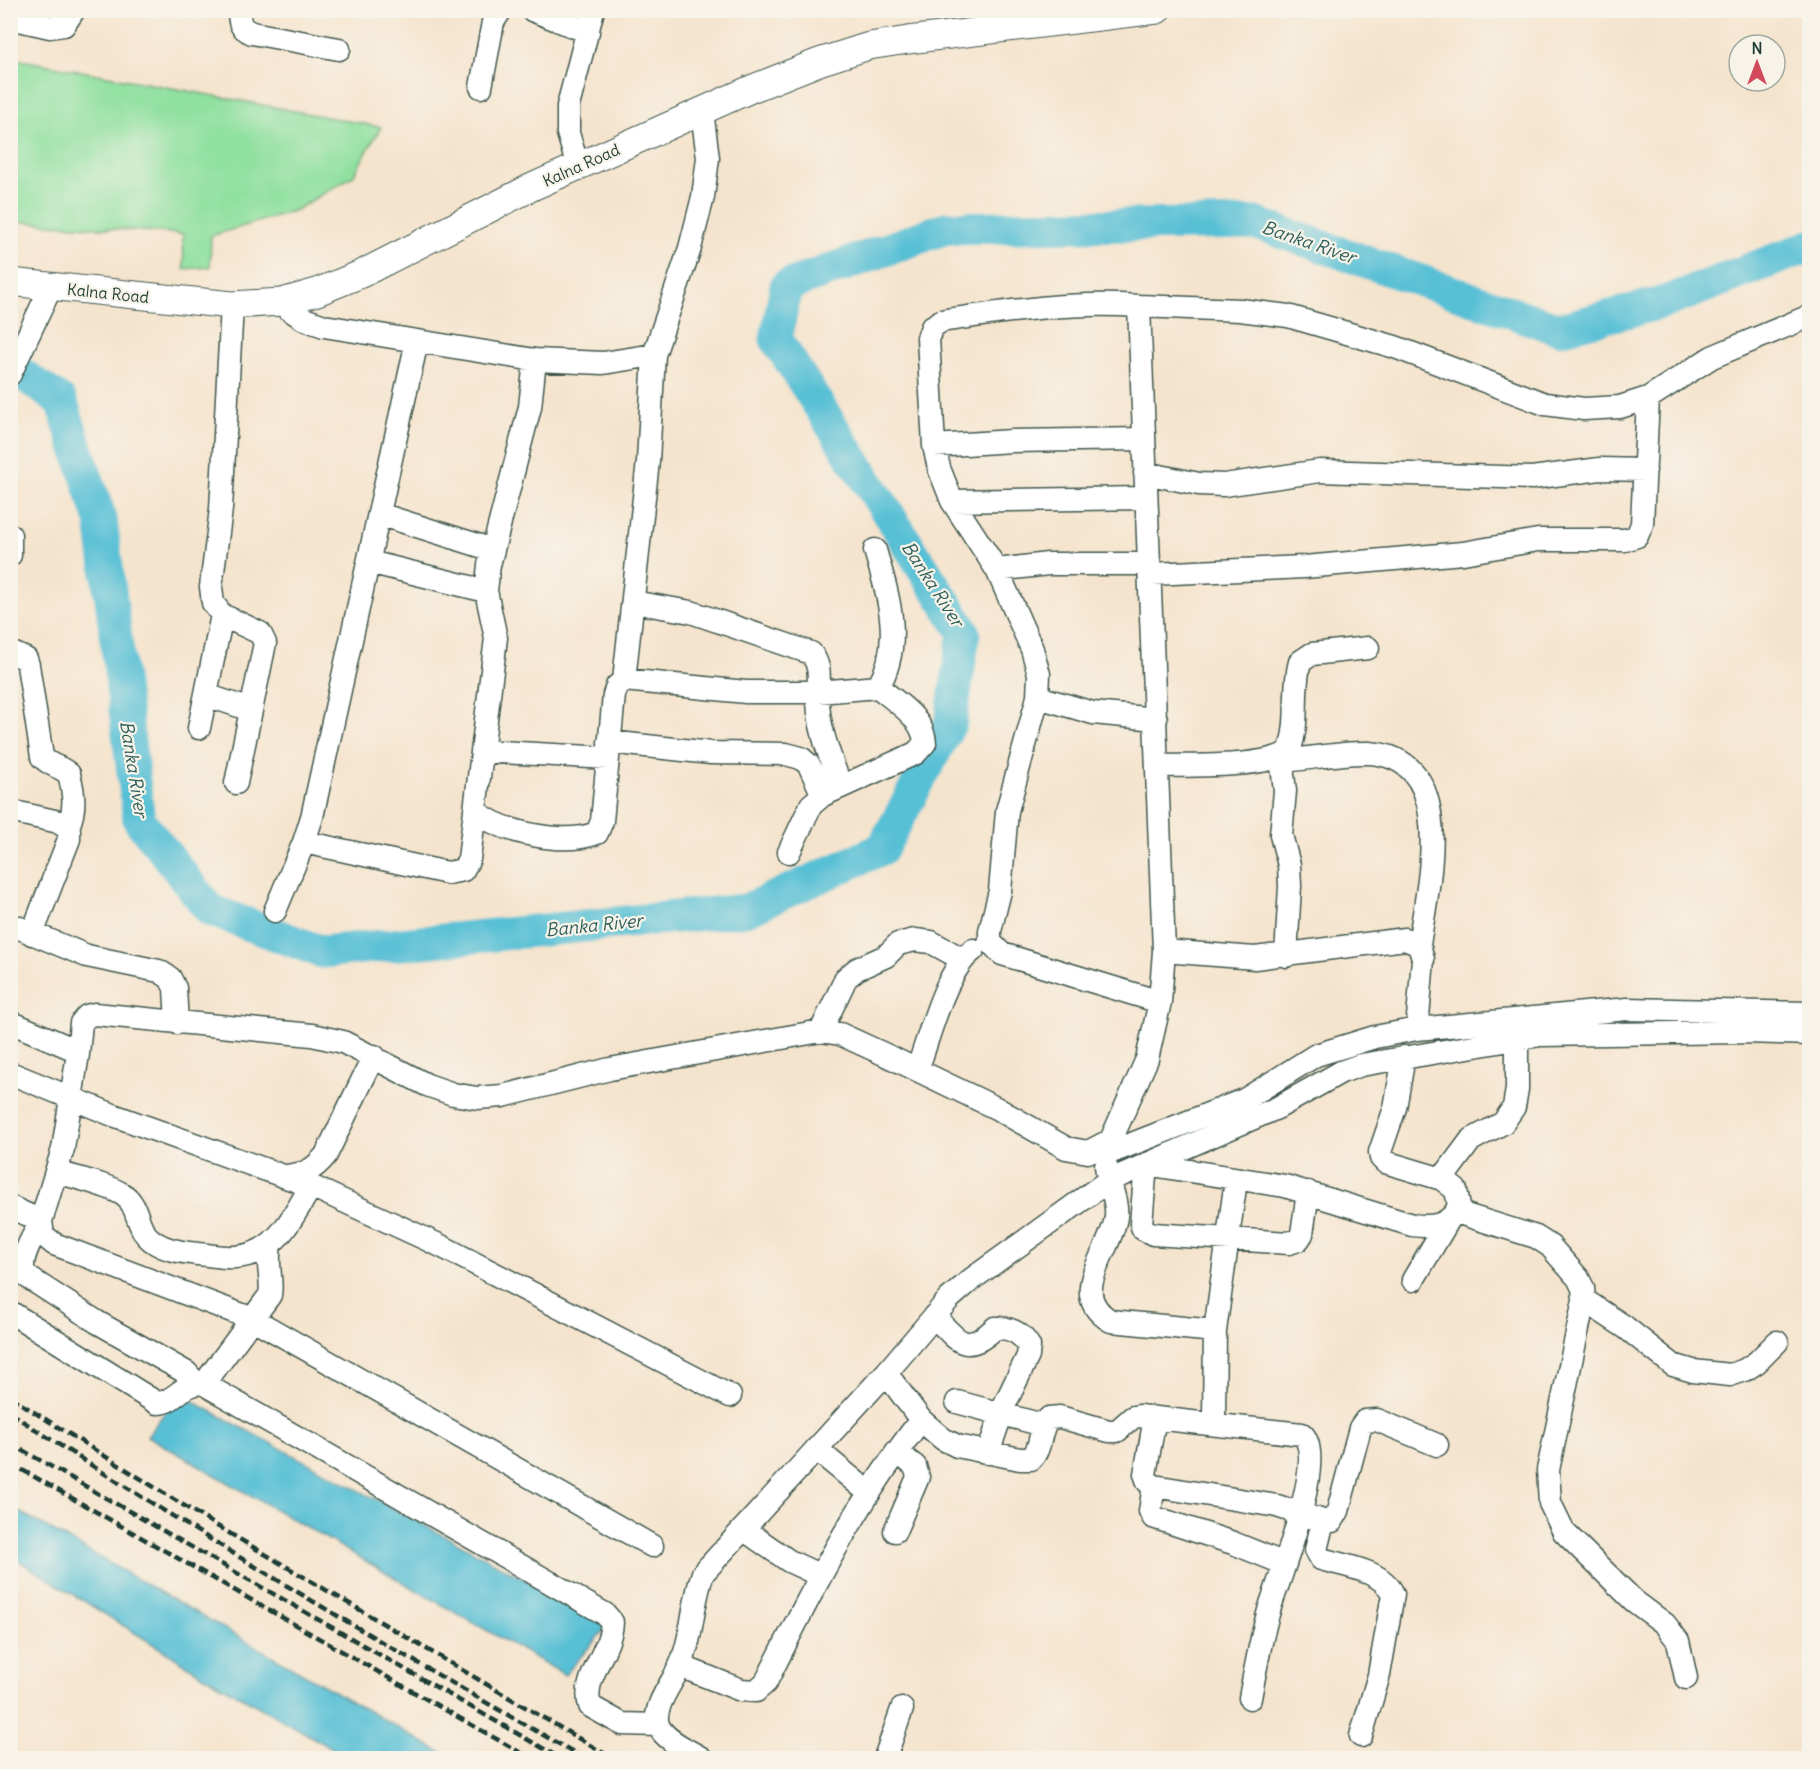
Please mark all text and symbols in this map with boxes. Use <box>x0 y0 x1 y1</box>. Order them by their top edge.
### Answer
north arrow <box>1727 33 1787 93</box>
text: N <box>1751 38 1763 58</box>
street label: Kalna Road <box>539 139 623 191</box>
water label: Banka River <box>1259 215 1361 270</box>
street label: Kalna Road <box>66 279 150 307</box>
water label: Banka River <box>897 537 971 633</box>
water label: Banka River <box>115 719 153 821</box>
water label: Banka River <box>544 908 646 942</box>

